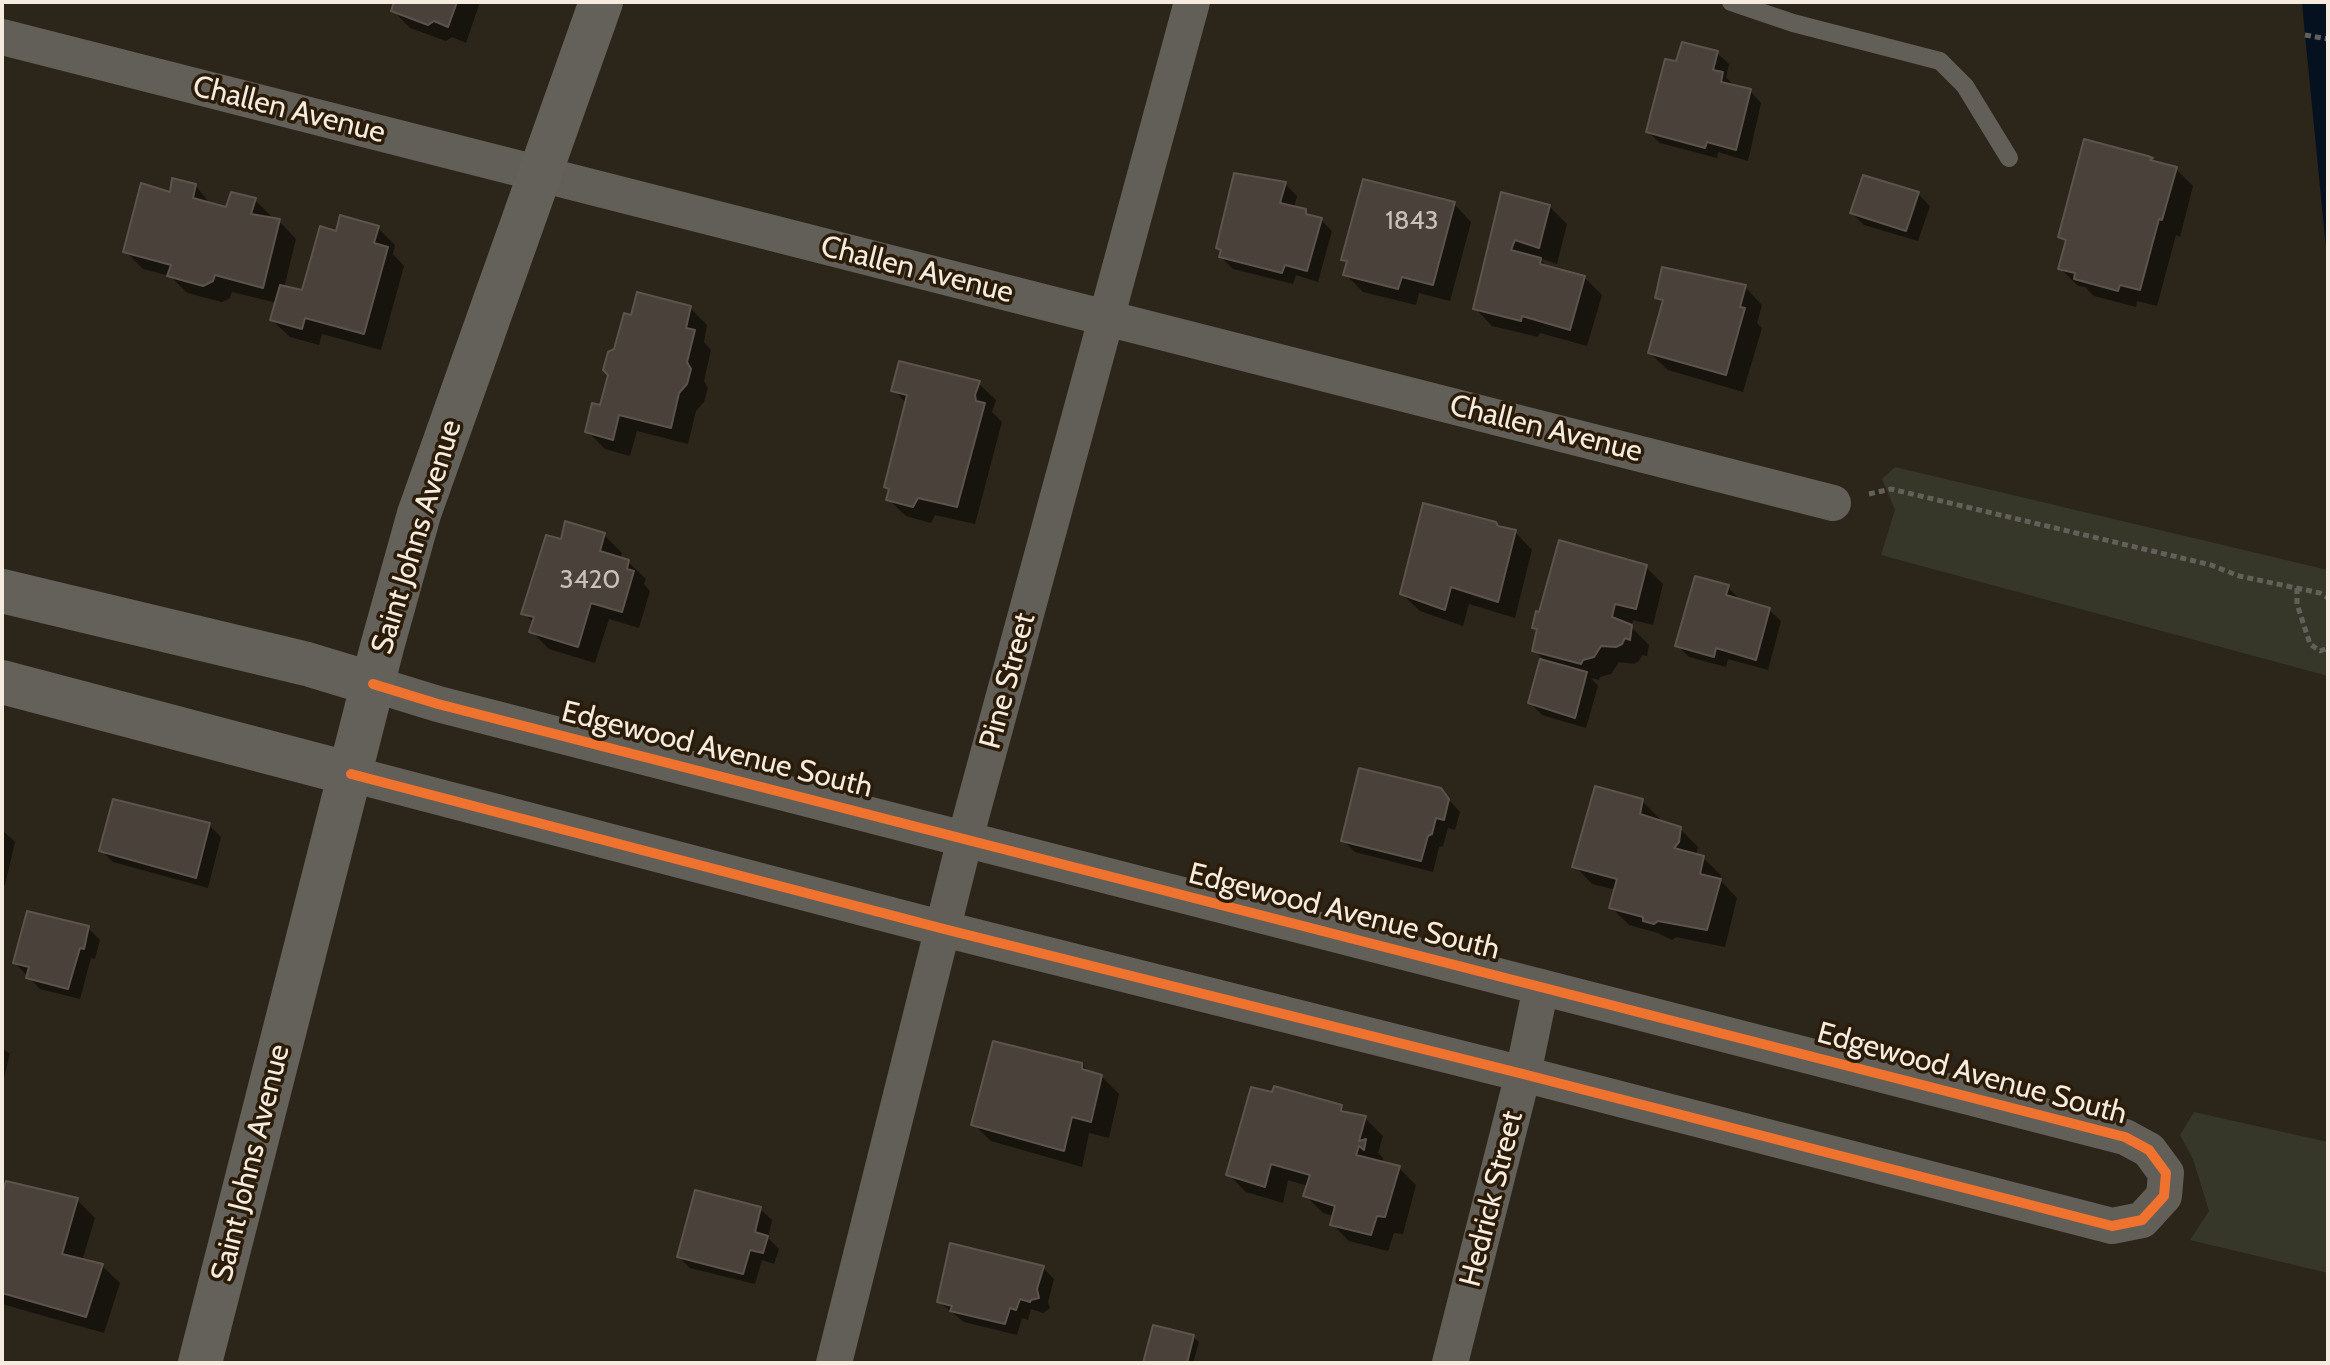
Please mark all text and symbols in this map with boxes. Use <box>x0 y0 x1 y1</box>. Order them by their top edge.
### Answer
street label: Challen Avenue <box>189 69 389 151</box>
house number: 1843 <box>1385 205 1439 237</box>
street label: Challen Avenue <box>817 229 1017 311</box>
street label: Challen Avenue <box>1446 388 1646 470</box>
street label: Saint Johns Avenue <box>364 416 470 658</box>
house number: 3420 <box>560 564 620 596</box>
street label: Pine Street <box>973 609 1043 753</box>
street label: Edgewood Avenue South <box>558 694 876 806</box>
street label: Edgewood Avenue South <box>1185 856 1503 968</box>
street label: Edgewood Avenue South <box>1813 1015 2131 1133</box>
street label: Saint Johns Avenue <box>204 1041 298 1285</box>
street label: Hedrick Street <box>1453 1108 1531 1290</box>

